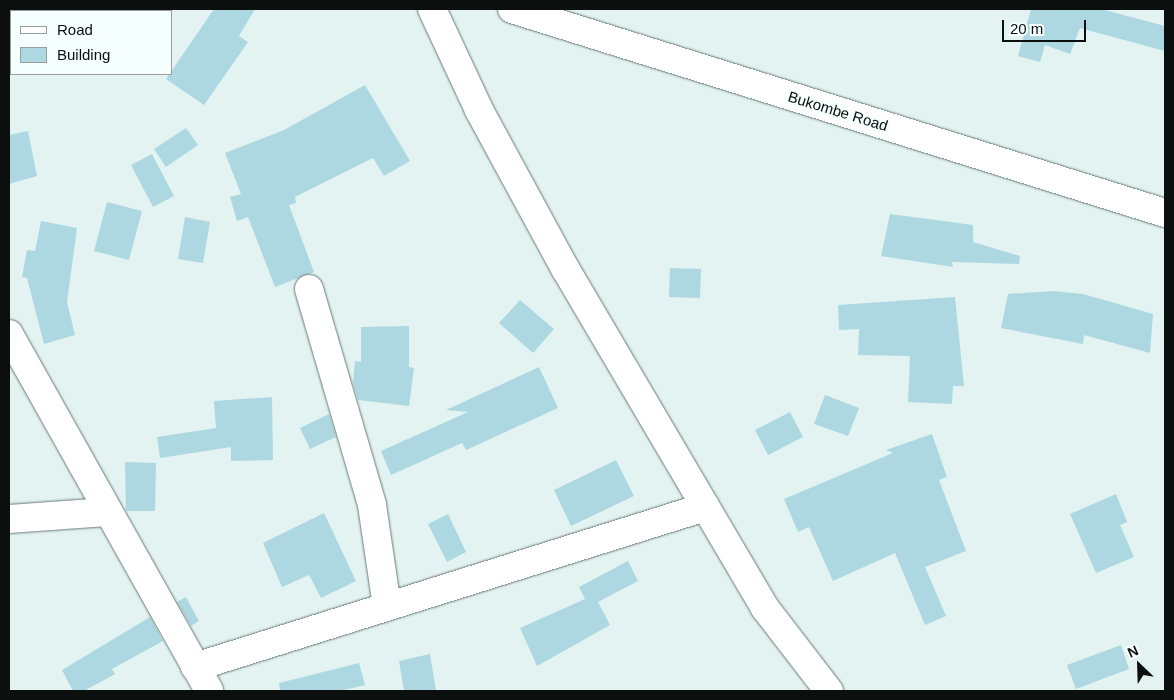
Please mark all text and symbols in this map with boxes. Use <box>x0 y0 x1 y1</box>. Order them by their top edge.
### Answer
legend <box>10 10 172 75</box>
scale bar <box>1004 10 1088 42</box>
text: 20 m <box>1010 20 1043 37</box>
text: Road <box>57 21 93 38</box>
text: Building <box>57 46 110 63</box>
street label: Bukombe Road <box>786 87 890 135</box>
north arrow <box>1114 640 1164 690</box>
text: N <box>1125 642 1141 661</box>

